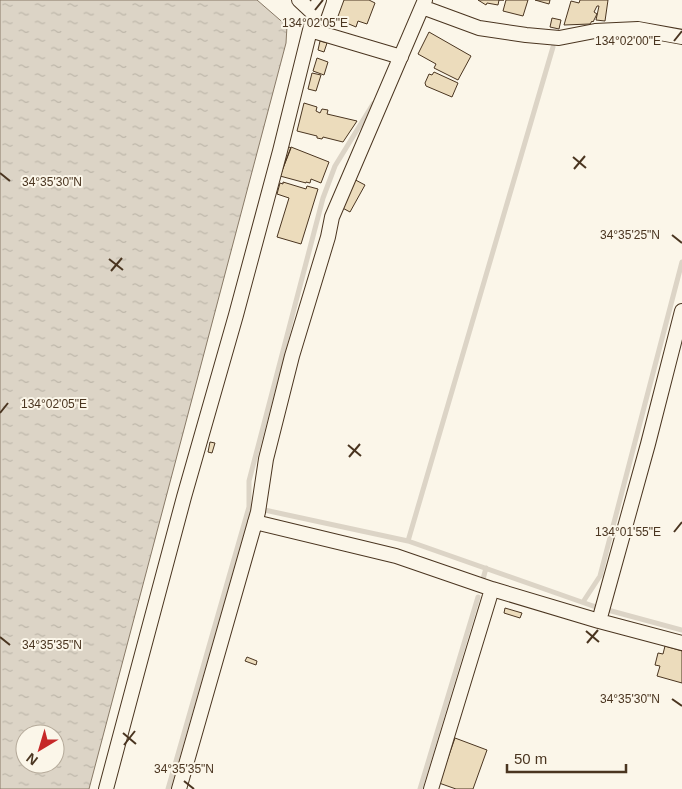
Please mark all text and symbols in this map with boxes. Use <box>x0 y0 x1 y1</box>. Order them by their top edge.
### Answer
text: 134°02'05"E <box>282 16 348 30</box>
text: 134°02'00"E <box>595 34 661 48</box>
text: 34°35'30"N <box>22 175 82 189</box>
text: 34°35'25"N <box>600 228 660 242</box>
text: 134°02'05"E <box>21 397 87 411</box>
text: 134°01'55"E <box>595 525 661 539</box>
text: 34°35'35"N <box>22 638 82 652</box>
text: 34°35'30"N <box>600 692 660 706</box>
north arrow <box>15 724 65 774</box>
scale bar <box>507 742 626 774</box>
text: N <box>23 750 41 769</box>
text: 50 m <box>514 750 547 767</box>
text: 34°35'35"N <box>154 762 214 776</box>

